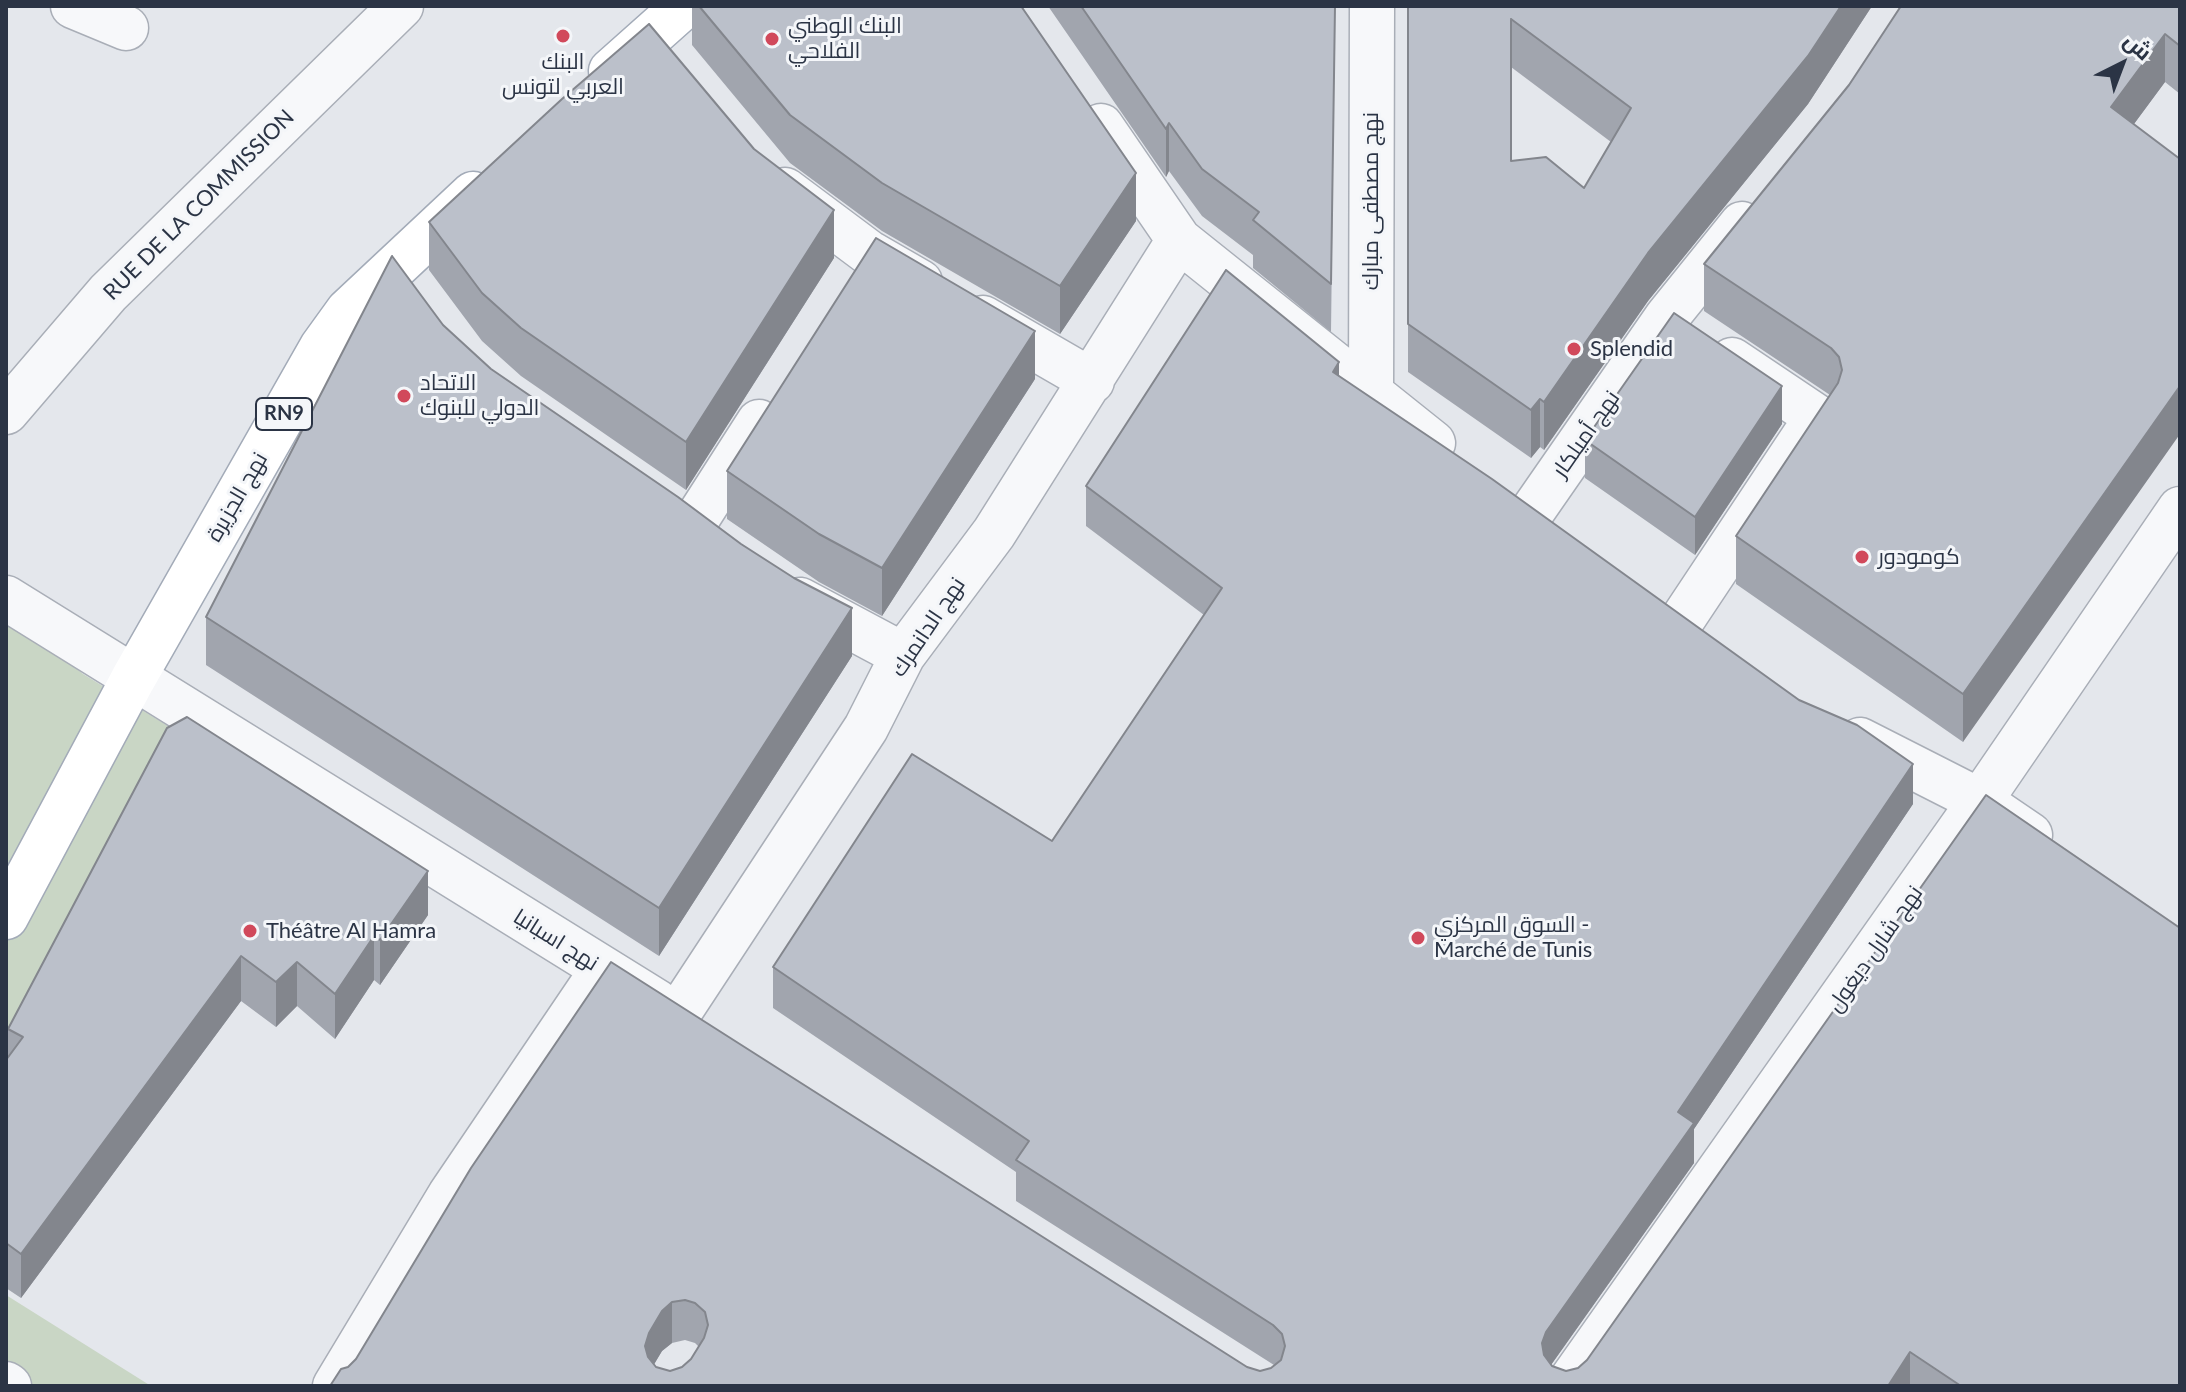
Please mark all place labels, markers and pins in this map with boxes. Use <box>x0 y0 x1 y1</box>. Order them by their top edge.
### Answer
place label: البنك الوطني الفلاحي <box>788 13 902 64</box>
marker: البنك العربي لتونس <box>554 27 572 45</box>
marker: البنك الوطني الفلاحي <box>763 30 781 48</box>
place label: البنك العربي لتونس <box>502 49 624 100</box>
place label: Splendid <box>1590 336 1673 362</box>
marker: Splendid <box>1565 340 1583 358</box>
place label: الاتحاد الدولي للبنوك <box>420 370 540 422</box>
marker: الاتحاد الدولي للبنوك <box>395 387 413 405</box>
place label: كومودور <box>1878 544 1960 570</box>
marker: كومودور <box>1853 548 1871 566</box>
place label: السوق المركزي - Marché de Tunis <box>1434 912 1592 964</box>
place label: Théâtre Al Hamra <box>266 918 436 944</box>
marker: Théâtre Al Hamra <box>241 922 259 940</box>
marker: السوق المركزي - Marché de Tunis <box>1409 929 1427 947</box>

